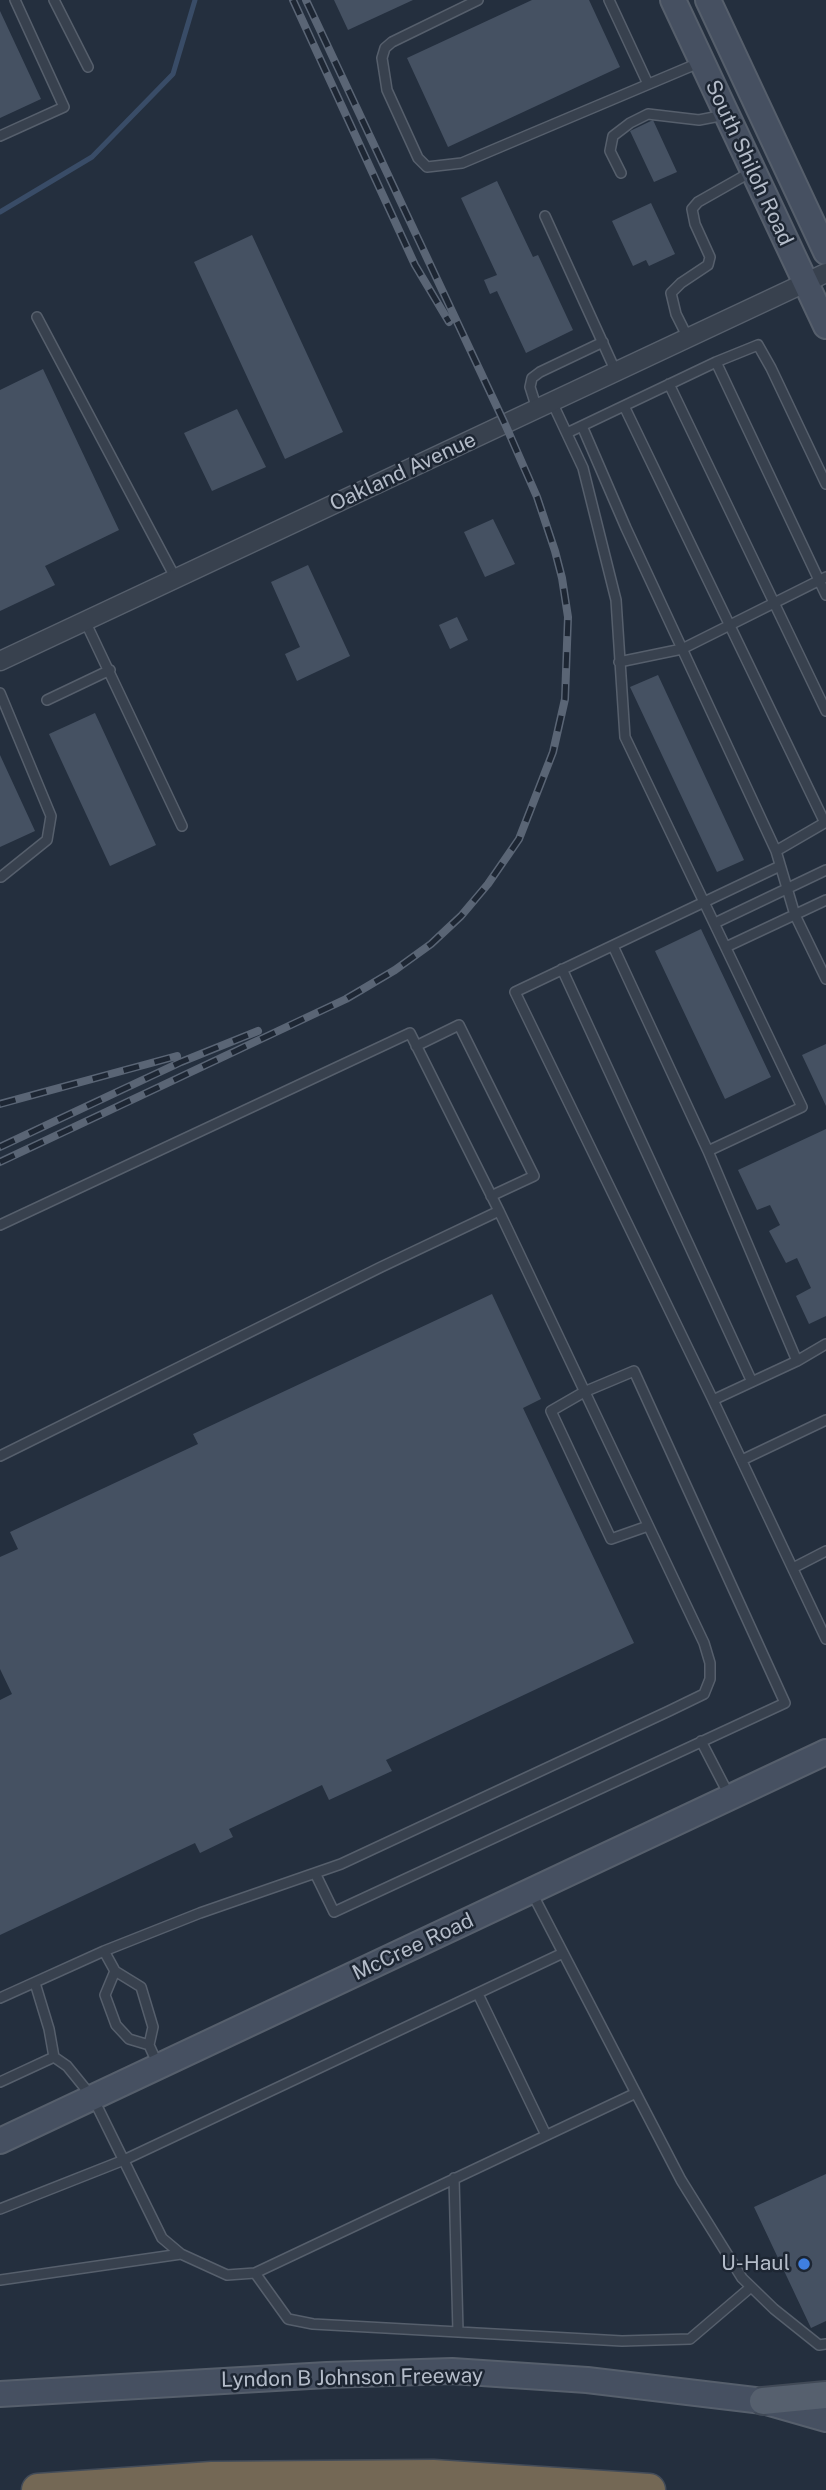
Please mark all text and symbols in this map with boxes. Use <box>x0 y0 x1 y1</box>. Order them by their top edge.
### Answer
street label: South Shiloh Road <box>700 76 798 250</box>
street label: Oakland Avenue <box>326 427 480 517</box>
street label: McCree Road <box>348 1908 478 1986</box>
place label: U-Haul <box>721 2251 790 2277</box>
marker: U-Haul <box>796 2256 812 2272</box>
street label: Lyndon B Johnson Freeway <box>221 2363 483 2393</box>

